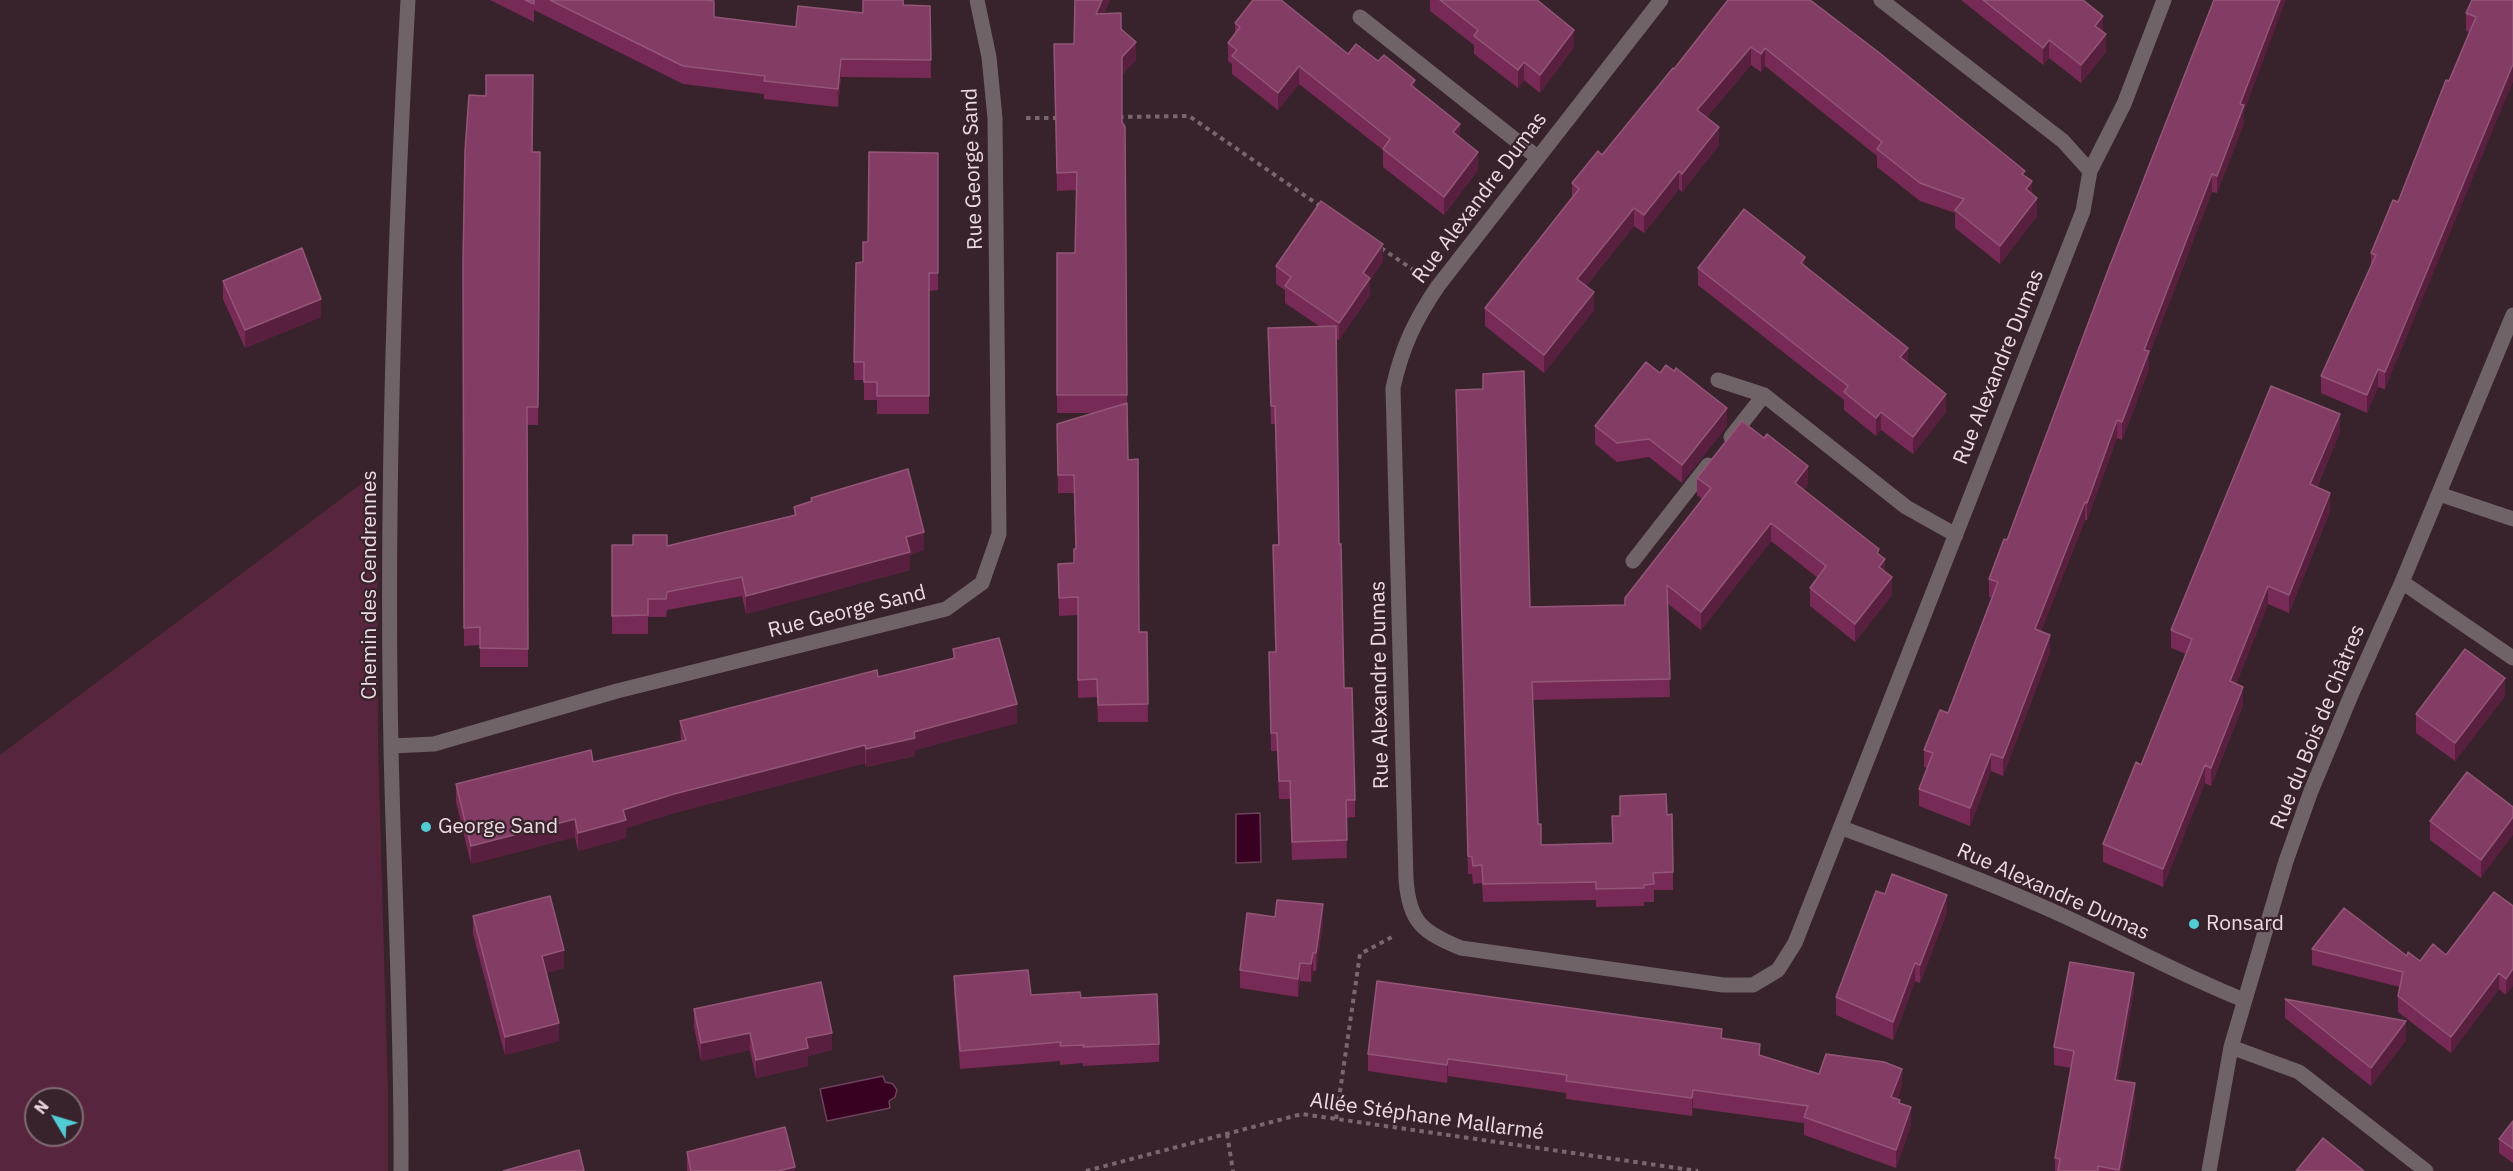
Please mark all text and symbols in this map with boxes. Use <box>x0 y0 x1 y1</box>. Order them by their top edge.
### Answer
street label: Rue George Sand <box>958 88 988 250</box>
street label: Rue Alexandre Dumas <box>1407 107 1553 289</box>
street label: Rue Alexandre Dumas <box>1948 266 2050 468</box>
street label: Chemin des Cendrennes <box>357 470 383 700</box>
street label: Rue George Sand <box>765 580 929 644</box>
street label: Rue Alexandre Dumas <box>1366 581 1394 789</box>
street label: Rue du Bois de Châtres <box>2265 621 2371 833</box>
place label: George Sand <box>438 814 558 840</box>
marker: George Sand <box>419 820 433 834</box>
street label: Rue Alexandre Dumas <box>1953 838 2153 946</box>
place label: Ronsard <box>2206 911 2284 937</box>
marker: Ronsard <box>2187 917 2201 931</box>
north arrow <box>24 1087 84 1147</box>
street label: Allée Stéphane Mallarmé <box>1308 1088 1546 1146</box>
text: N <box>30 1096 53 1118</box>

